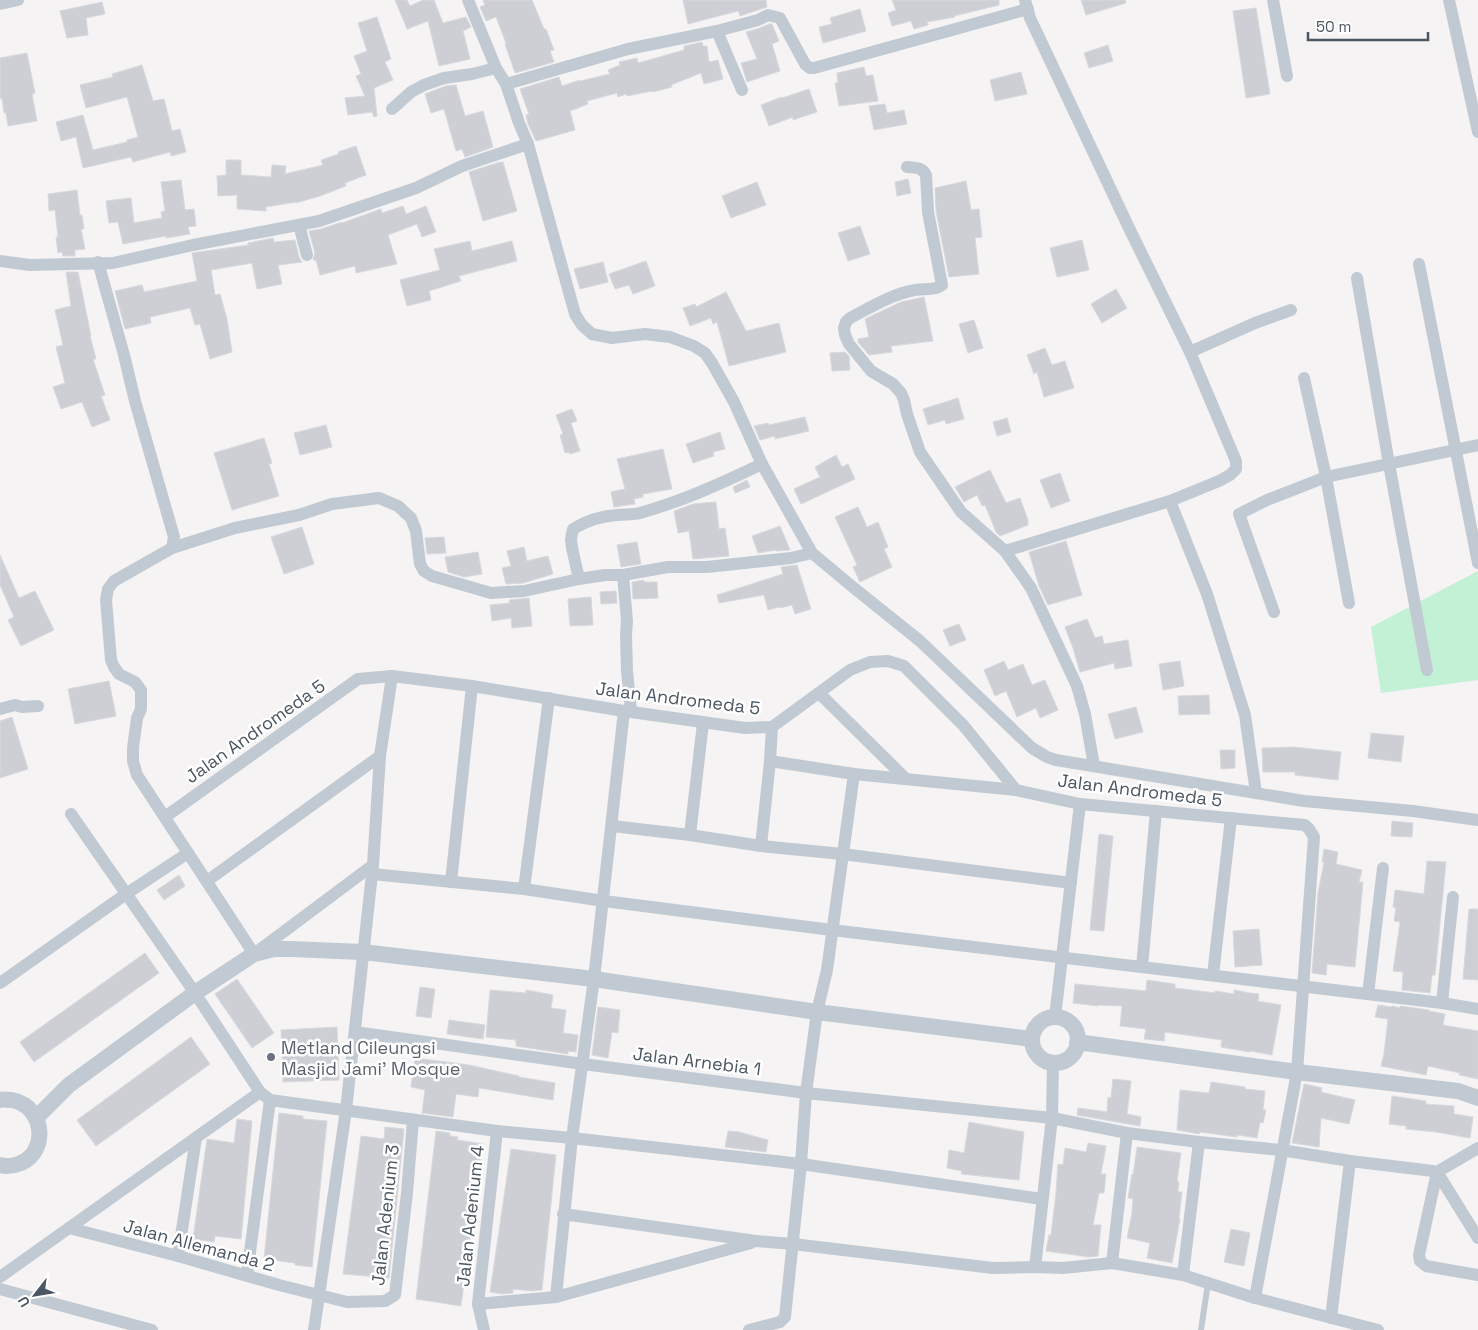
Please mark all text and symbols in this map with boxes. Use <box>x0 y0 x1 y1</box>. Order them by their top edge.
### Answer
scale bar <box>1308 10 1428 42</box>
text: 50 m <box>1316 17 1351 36</box>
street label: Jalan Andromeda 5 <box>180 674 330 788</box>
street label: Jalan Andromeda 5 <box>594 676 762 720</box>
street label: Jalan Andromeda 5 <box>1056 768 1224 812</box>
place label: Metland Cileungsi Masjid Jami' Mosque <box>281 1036 460 1080</box>
street label: Jalan Arnebia 1 <box>632 1042 762 1080</box>
marker: Metland Cileungsi Masjid Jami' Mosque <box>265 1051 277 1063</box>
street label: Jalan Adenium 3 <box>366 1143 404 1287</box>
street label: Jalan Adenium 4 <box>451 1144 489 1288</box>
street label: Jalan Allemanda 2 <box>121 1214 277 1276</box>
north arrow <box>10 1270 60 1320</box>
text: U <box>14 1293 34 1310</box>

